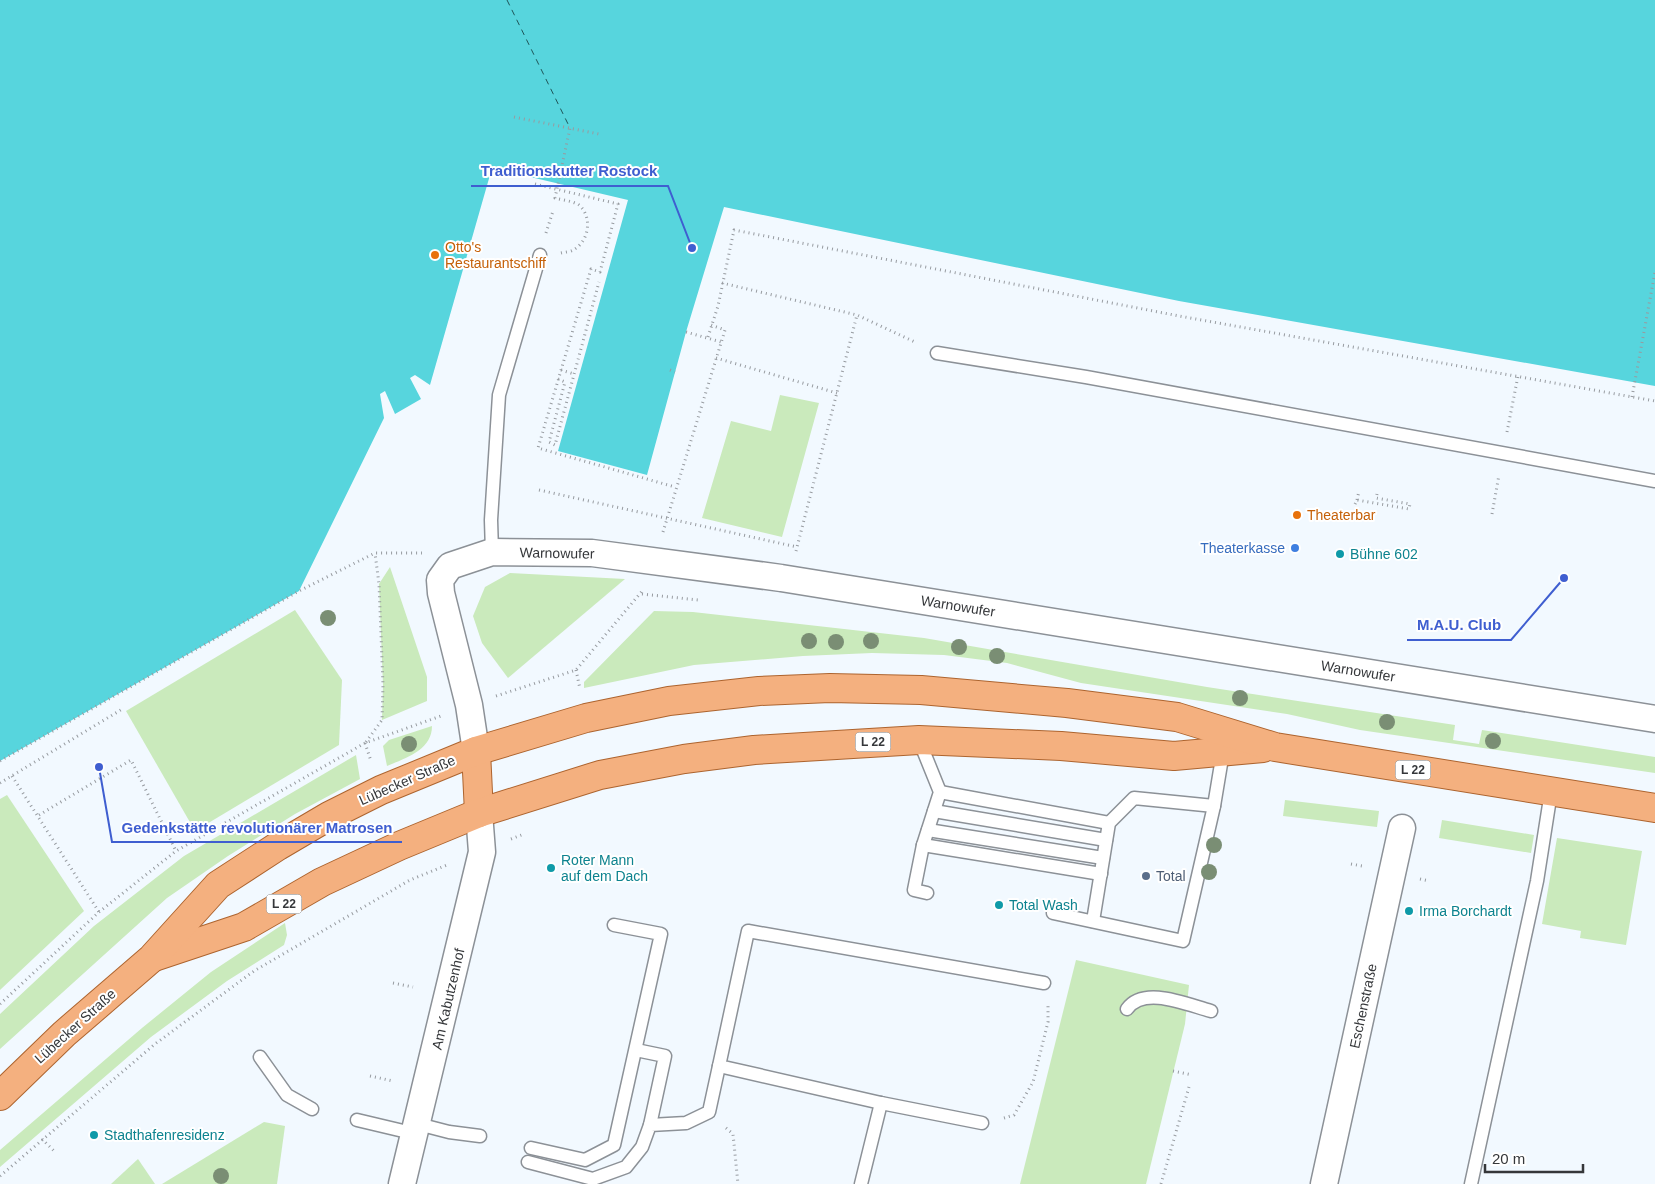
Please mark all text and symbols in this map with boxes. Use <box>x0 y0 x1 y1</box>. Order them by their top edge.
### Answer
callout: Traditionskutter Rostock <box>471 156 668 186</box>
text: Traditionskutter Rostock <box>481 162 658 179</box>
place label: Otto's Restaurantschiff <box>445 239 546 271</box>
marker: Otto's Restaurantschiff <box>429 249 441 261</box>
place label: Theaterbar <box>1307 507 1376 523</box>
marker: Theaterbar <box>1291 509 1303 521</box>
place label: Theaterkasse <box>1200 540 1285 556</box>
marker: Theaterkasse <box>1289 542 1301 554</box>
street label: Warnowufer <box>519 544 595 562</box>
place label: Bühne 602 <box>1350 546 1418 562</box>
marker: Bühne 602 <box>1334 548 1346 560</box>
street label: Warnowufer <box>920 592 997 620</box>
callout: M.A.U. Club <box>1407 610 1511 640</box>
text: M.A.U. Club <box>1417 616 1501 633</box>
street label: Warnowufer <box>1320 657 1397 685</box>
road number: L 22 <box>856 732 890 752</box>
street label: Lübecker Straße <box>356 752 458 808</box>
road number: L 22 <box>1396 760 1430 780</box>
callout: Gedenkstätte revolutionärer Matrosen <box>112 812 402 842</box>
text: Gedenkstätte revolutionärer Matrosen <box>122 819 392 836</box>
place label: Roter Mann auf dem Dach <box>561 852 648 884</box>
marker: Roter Mann auf dem Dach <box>545 862 557 874</box>
place label: Total <box>1156 868 1186 884</box>
marker: Total <box>1140 870 1152 882</box>
road number: L 22 <box>266 894 302 914</box>
place label: Total Wash <box>1009 897 1078 913</box>
marker: Total Wash <box>993 899 1005 911</box>
place label: Irma Borchardt <box>1419 903 1512 919</box>
marker: Irma Borchardt <box>1403 905 1415 917</box>
street label: Am Kabutzenhof <box>429 947 467 1051</box>
street label: Eschenstraße <box>1346 962 1380 1050</box>
street label: Lübecker Straße <box>31 985 119 1067</box>
place label: Stadthafenresidenz <box>104 1127 225 1143</box>
marker: Stadthafenresidenz <box>88 1129 100 1141</box>
scale bar <box>1485 1142 1582 1174</box>
text: 20 m <box>1492 1150 1525 1167</box>

